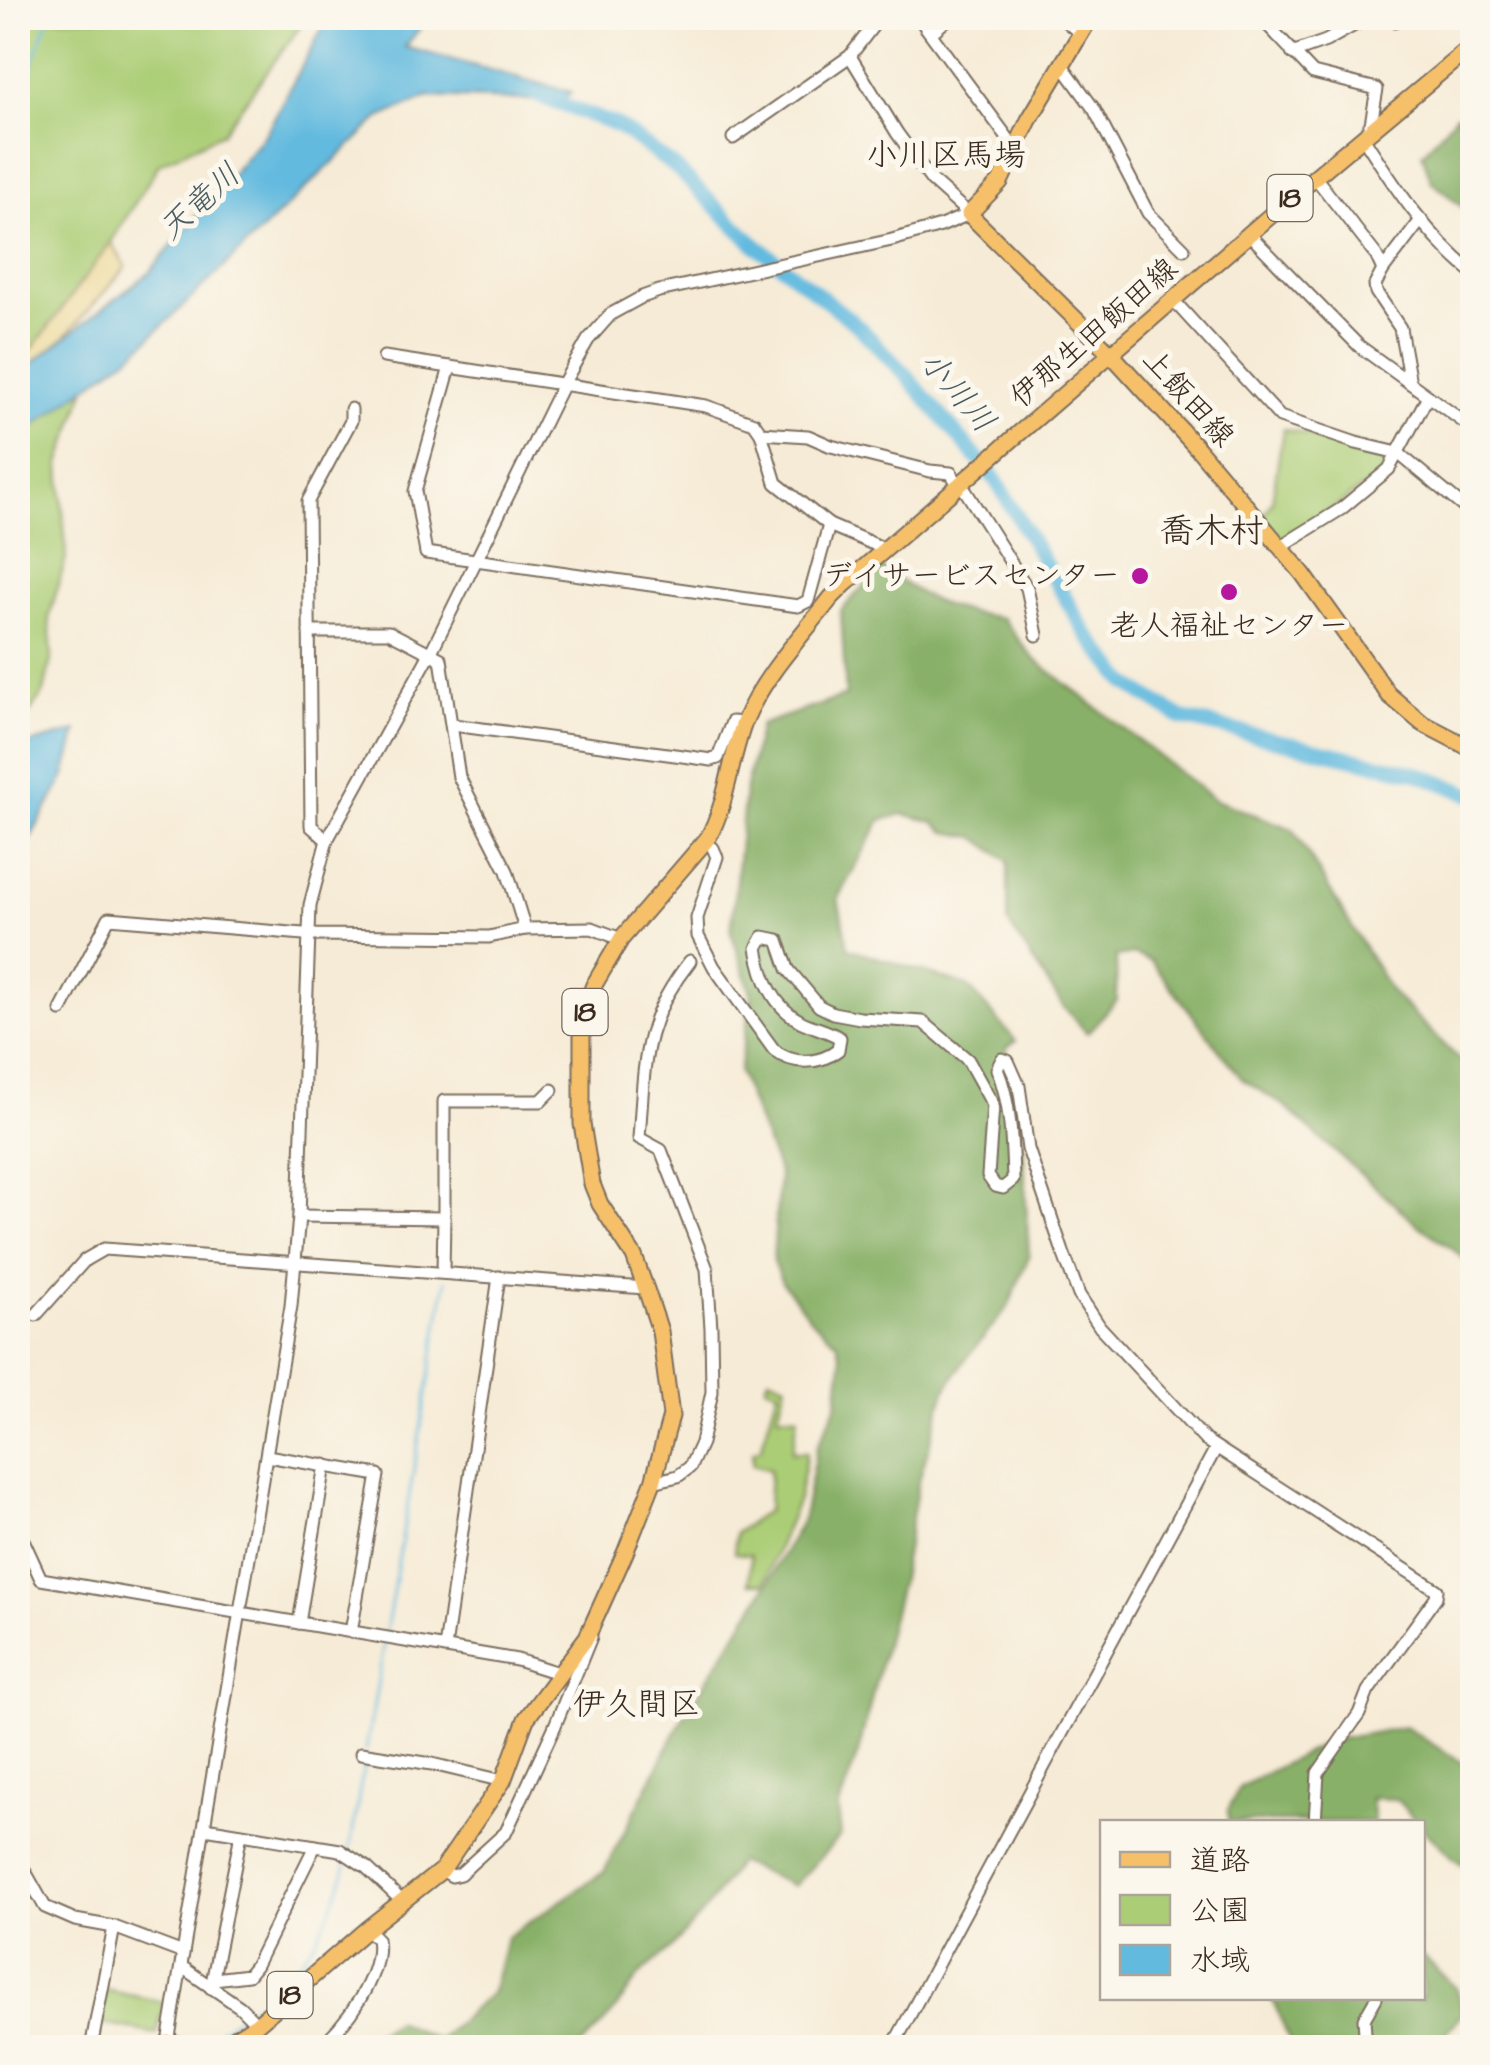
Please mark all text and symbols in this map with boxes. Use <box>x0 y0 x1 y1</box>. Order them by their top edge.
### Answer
district label: 小川区馬場 <box>866 133 1026 178</box>
water label: 天竜川 <box>149 153 251 251</box>
road number: 18 <box>1268 175 1312 221</box>
street label: 伊那生田飯田線 <box>1001 248 1187 418</box>
street label: 上飯田線 <box>1132 339 1244 457</box>
water label: 小川川 <box>909 341 1005 443</box>
district label: 喬木村 <box>1159 507 1265 556</box>
place label: デイサービスセンター <box>822 555 1120 597</box>
marker: デイサービスセンター <box>1129 565 1151 587</box>
marker: 老人福祉センター <box>1218 581 1240 603</box>
place label: 老人福祉センター <box>1110 605 1348 647</box>
road number: 18 <box>562 989 608 1035</box>
district label: 伊久間区 <box>573 1682 701 1727</box>
legend <box>1100 1820 1425 2000</box>
text: 道路 <box>1190 1840 1250 1882</box>
text: 公園 <box>1190 1890 1250 1932</box>
text: 水域 <box>1190 1940 1250 1982</box>
road number: 18 <box>268 1972 312 2018</box>

